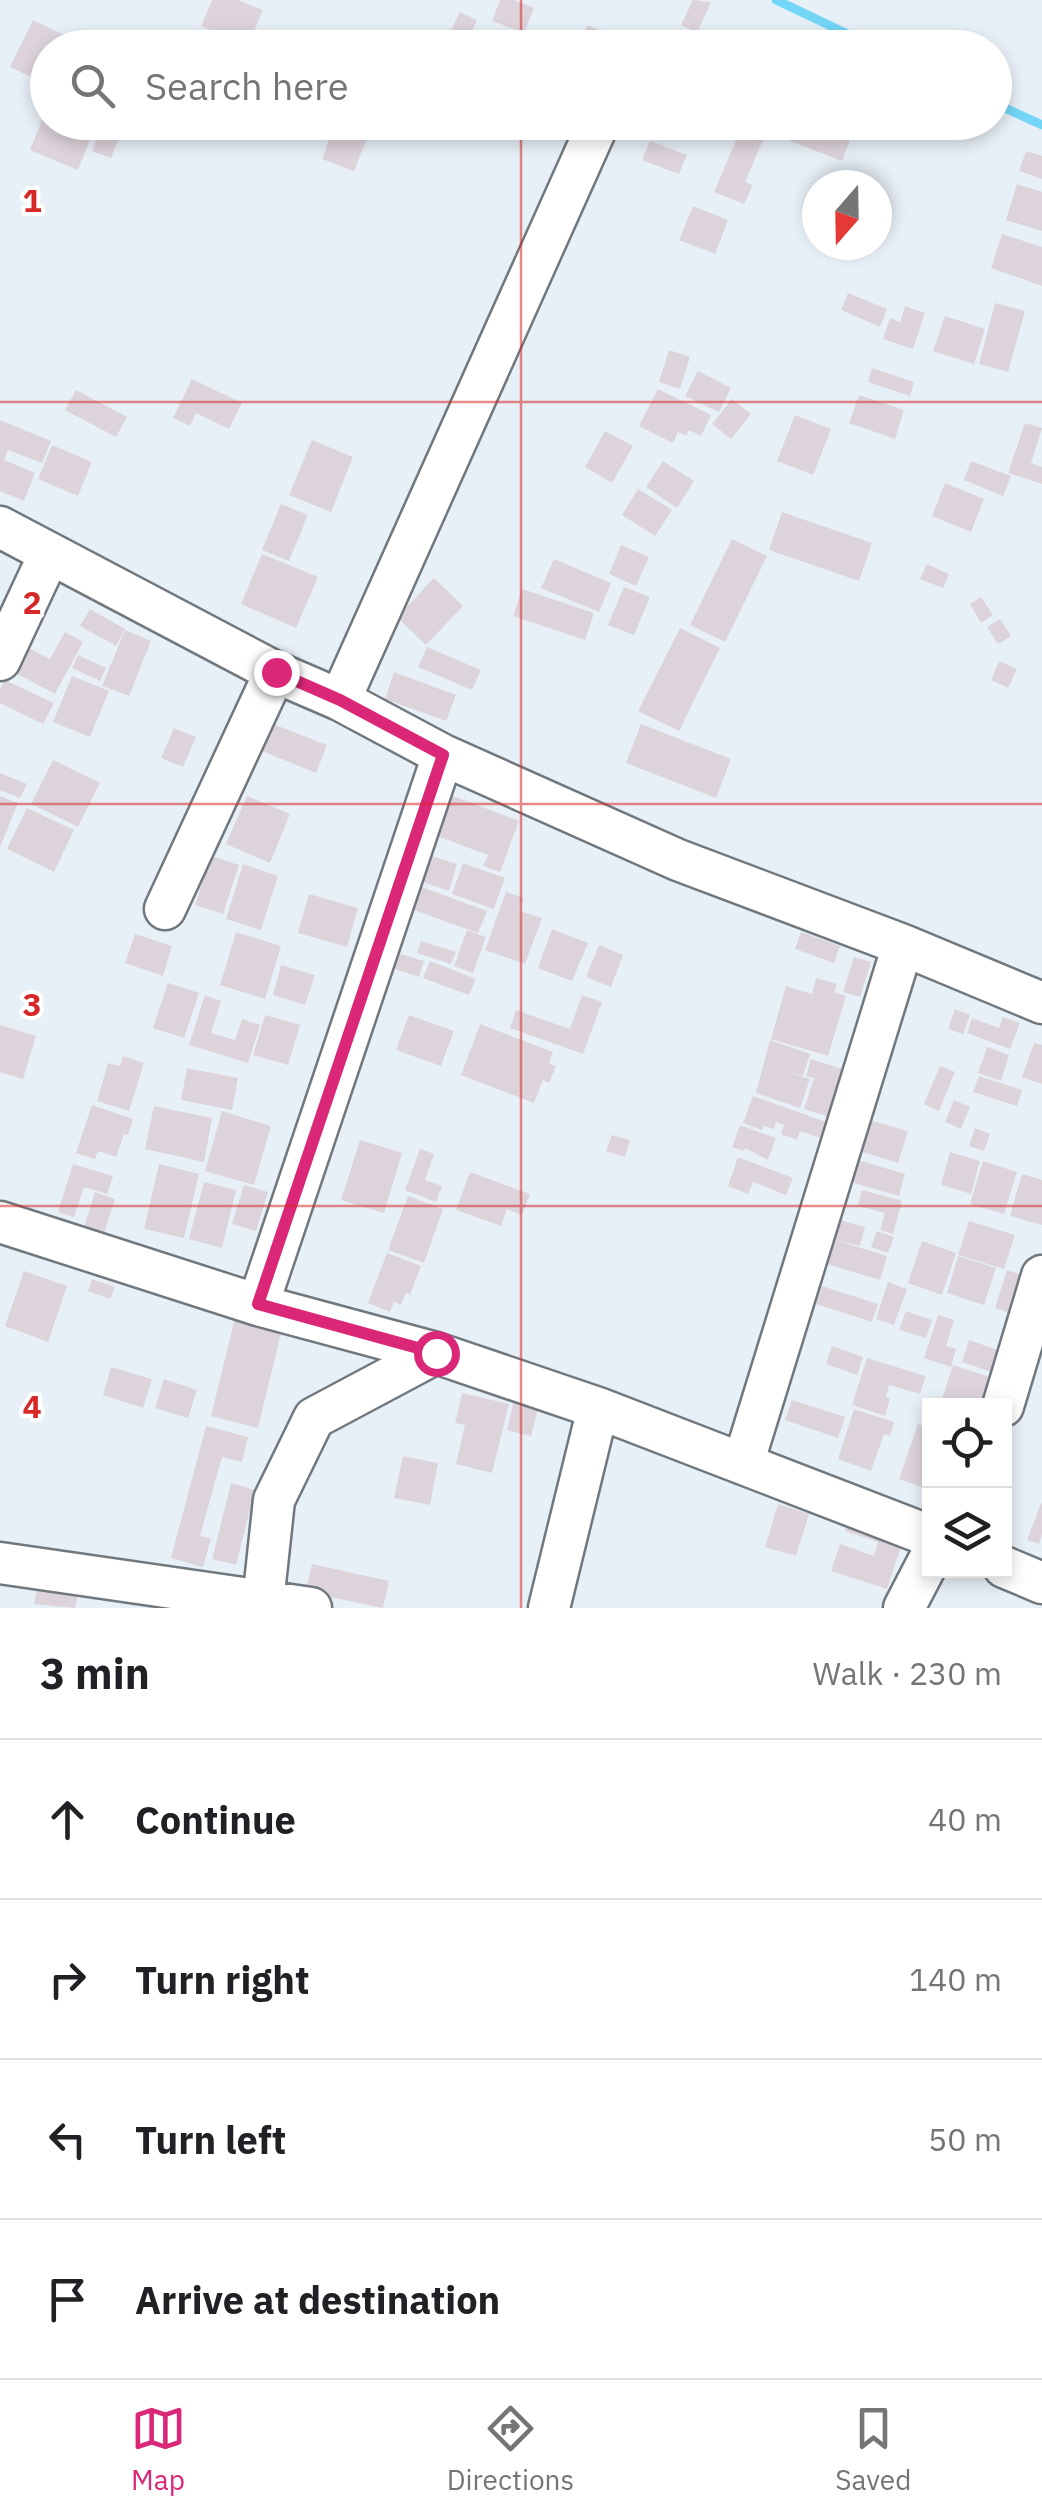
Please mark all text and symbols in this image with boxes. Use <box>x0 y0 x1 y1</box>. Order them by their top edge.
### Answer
search box <box>30 30 1012 140</box>
icon: search <box>65 58 120 113</box>
text: Search here <box>145 61 349 110</box>
north arrow <box>802 170 892 260</box>
text: 1 <box>22 179 42 221</box>
text: 2 <box>22 581 42 623</box>
route end <box>254 650 300 696</box>
text: 3 <box>22 983 42 1025</box>
route start <box>414 1331 460 1377</box>
text: 4 <box>22 1385 42 1427</box>
map controls <box>922 1398 1012 1578</box>
button: locate <box>922 1398 1012 1488</box>
button: layers <box>922 1488 1012 1578</box>
text: 3 min <box>40 1646 150 1701</box>
text: Walk · 230 m <box>813 1652 1002 1694</box>
icon: ahead <box>40 1792 95 1847</box>
text: Continue <box>135 1795 296 1844</box>
text: 40 m <box>928 1798 1002 1840</box>
icon: right <box>40 1952 95 2007</box>
text: Turn right <box>135 1955 310 2004</box>
text: 140 m <box>909 1958 1002 2000</box>
icon: left <box>40 2112 95 2167</box>
text: Turn left <box>135 2115 286 2164</box>
text: 50 m <box>928 2118 1002 2160</box>
icon: arrive <box>40 2272 95 2327</box>
text: Arrive at destination <box>135 2275 500 2324</box>
tab: Map <box>131 2401 186 2498</box>
tab: Directions <box>447 2401 574 2498</box>
tab: Saved <box>835 2401 911 2498</box>

